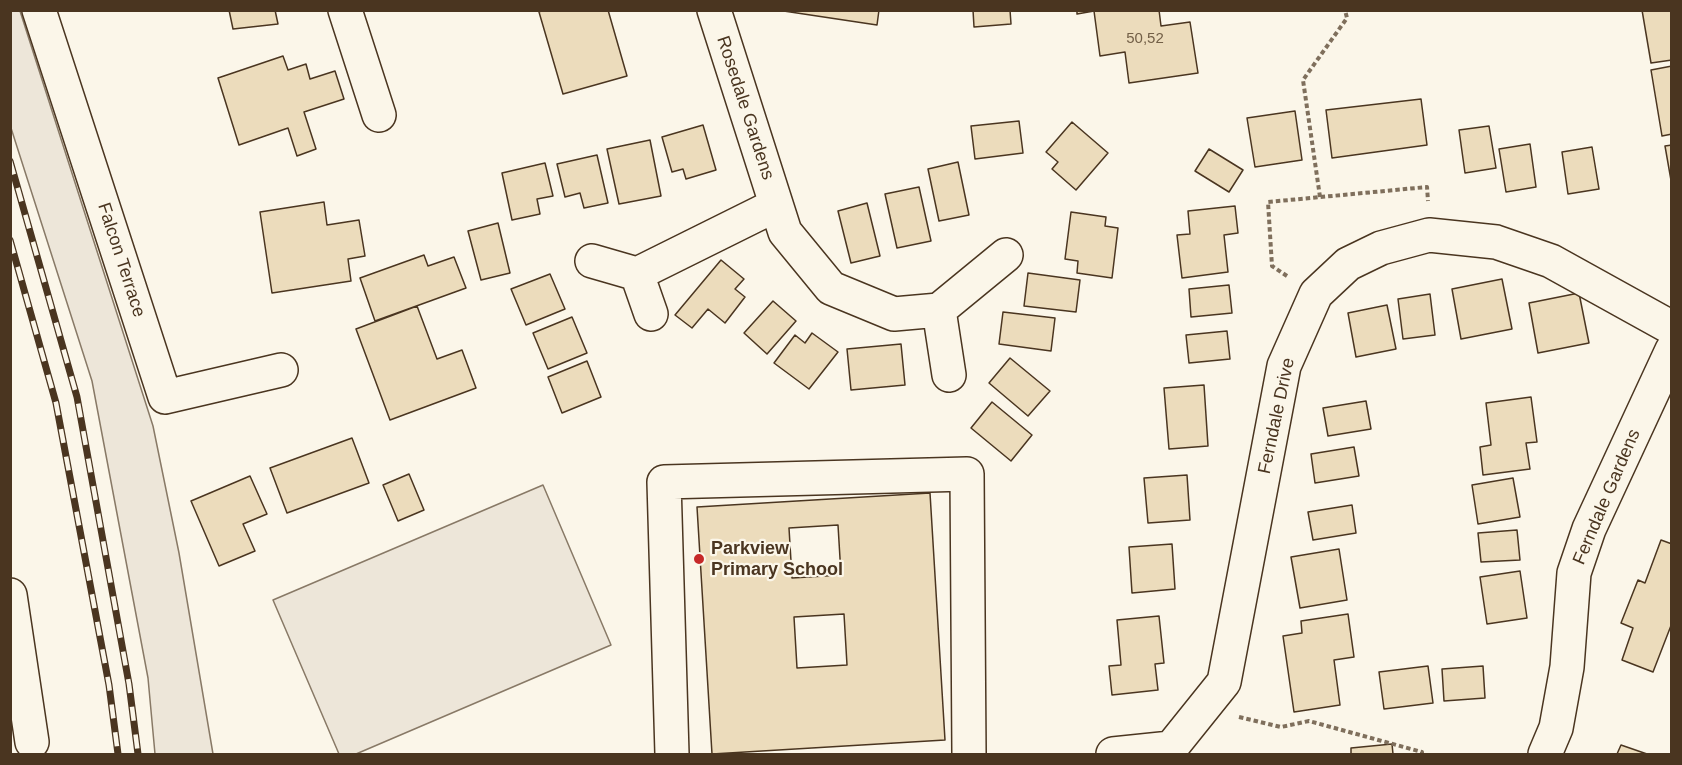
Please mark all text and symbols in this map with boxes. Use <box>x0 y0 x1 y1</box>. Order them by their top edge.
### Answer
house number: 50,52 <box>1126 30 1164 48</box>
street label: Rosedale Gardens <box>712 33 778 183</box>
street label: Falcon Terrace <box>92 200 150 320</box>
street label: Ferndale Drive <box>1254 356 1300 476</box>
street label: Ferndale Gardens <box>1569 426 1645 568</box>
place label: Parkview Primary School <box>711 538 843 580</box>
marker: Parkview Primary School <box>692 552 706 566</box>

